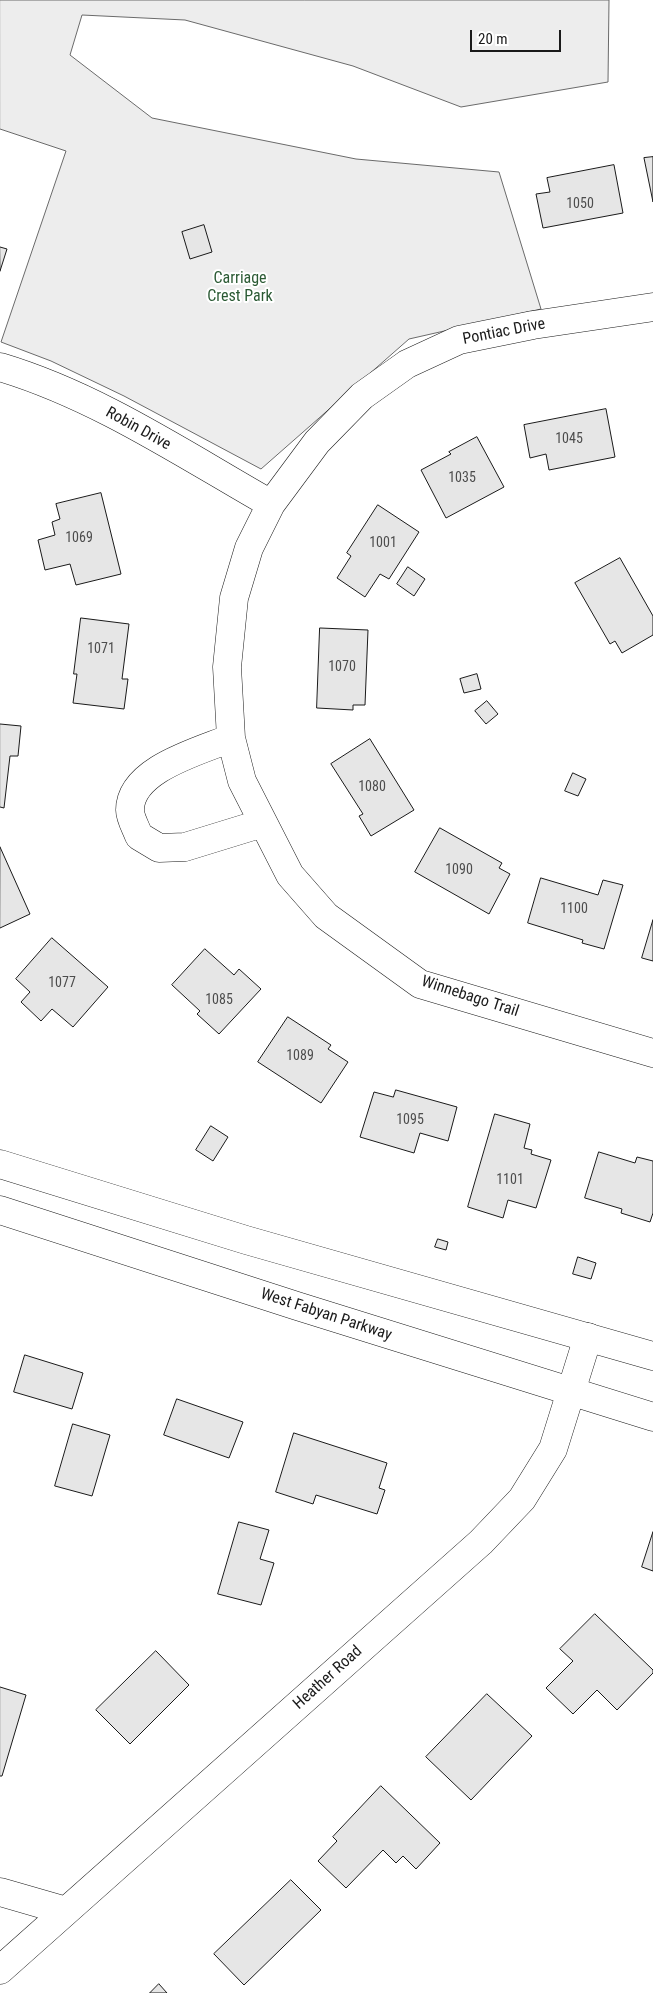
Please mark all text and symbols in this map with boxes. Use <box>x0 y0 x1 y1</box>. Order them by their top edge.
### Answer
scale bar <box>473 20 564 52</box>
text: 20 m <box>478 30 508 48</box>
house number: 1050 <box>566 196 594 212</box>
park label: Carriage Crest Park <box>207 269 273 307</box>
street label: Pontiac Drive <box>461 315 547 349</box>
street label: Robin Drive <box>102 403 174 455</box>
house number: 1045 <box>555 431 583 447</box>
house number: 1035 <box>448 470 476 486</box>
house number: 1069 <box>65 530 93 546</box>
house number: 1001 <box>369 535 397 551</box>
house number: 1071 <box>87 641 115 657</box>
house number: 1070 <box>328 659 356 675</box>
house number: 1080 <box>358 779 386 795</box>
house number: 1090 <box>445 862 473 878</box>
house number: 1100 <box>560 901 588 917</box>
street label: Winnebago Trail <box>419 972 521 1022</box>
house number: 1077 <box>48 975 76 991</box>
house number: 1085 <box>205 992 233 1008</box>
house number: 1089 <box>286 1048 314 1064</box>
house number: 1095 <box>396 1112 424 1128</box>
house number: 1101 <box>496 1172 524 1188</box>
street label: West Fabyan Parkway <box>258 1285 394 1345</box>
street label: Heather Road <box>290 1642 366 1714</box>

